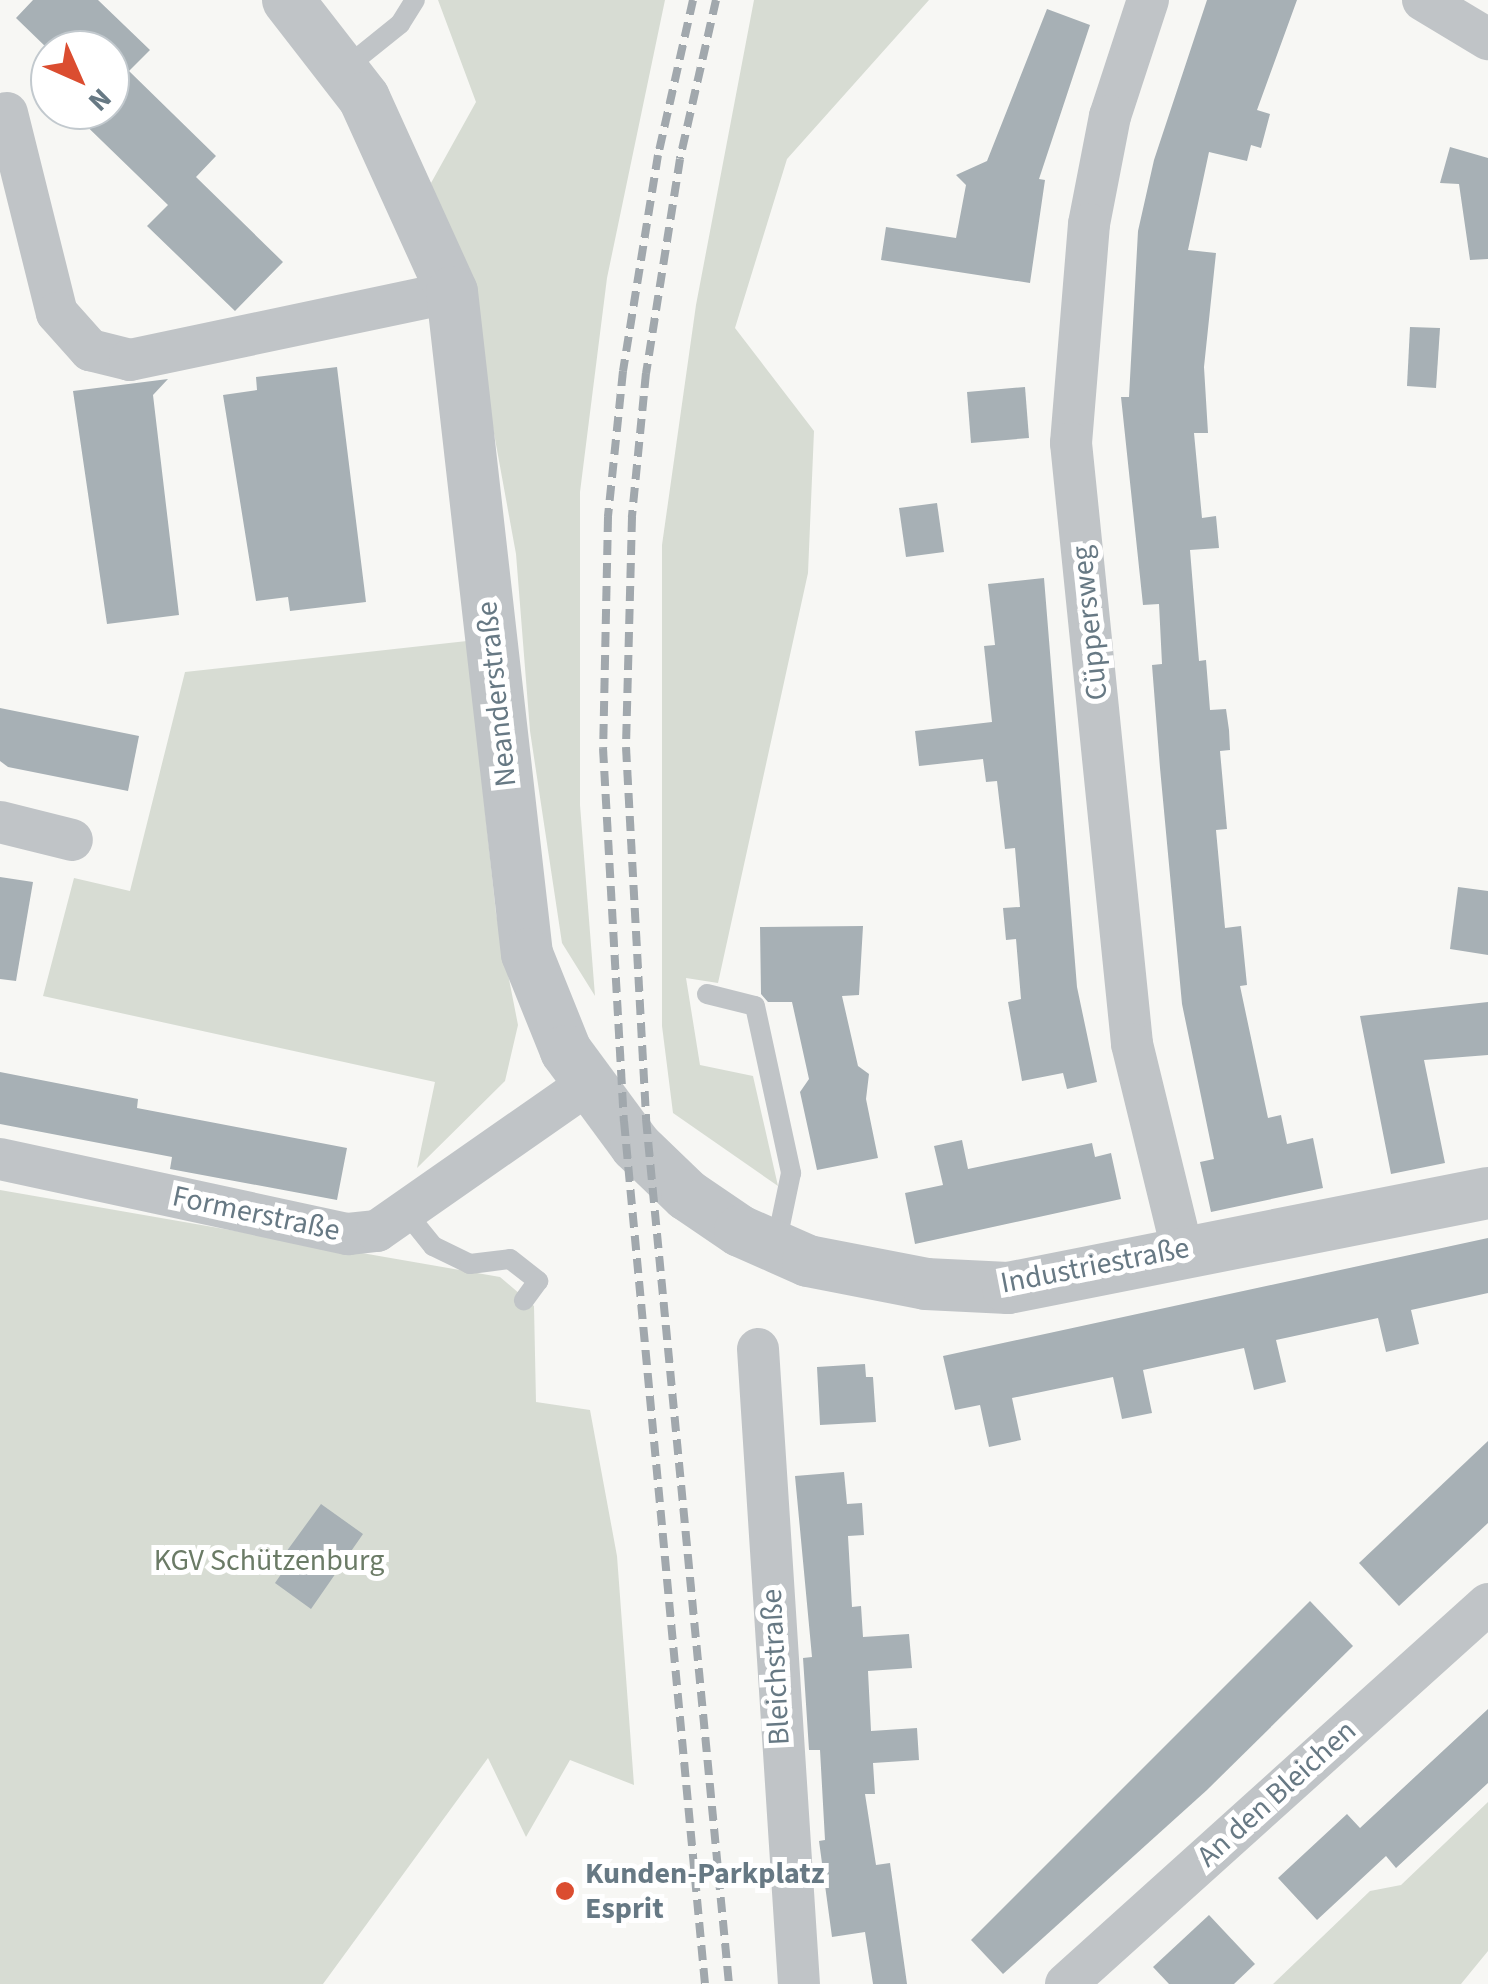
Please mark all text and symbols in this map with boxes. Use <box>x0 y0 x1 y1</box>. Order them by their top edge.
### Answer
north arrow <box>30 30 130 130</box>
text: N <box>79 79 121 121</box>
street label: Cüppersweg <box>1064 544 1116 702</box>
street label: Neanderstraße <box>469 599 525 789</box>
street label: Formerstraße <box>169 1179 343 1249</box>
street label: Industriestraße <box>998 1230 1192 1302</box>
park label: KGV Schützenburg <box>154 1543 384 1579</box>
street label: Bleichstraße <box>754 1588 798 1746</box>
street label: An den Bleichen <box>1190 1713 1364 1875</box>
place label: Kunden-Parkplatz Esprit <box>585 1856 825 1926</box>
marker: Kunden-Parkplatz Esprit <box>554 1880 576 1902</box>

